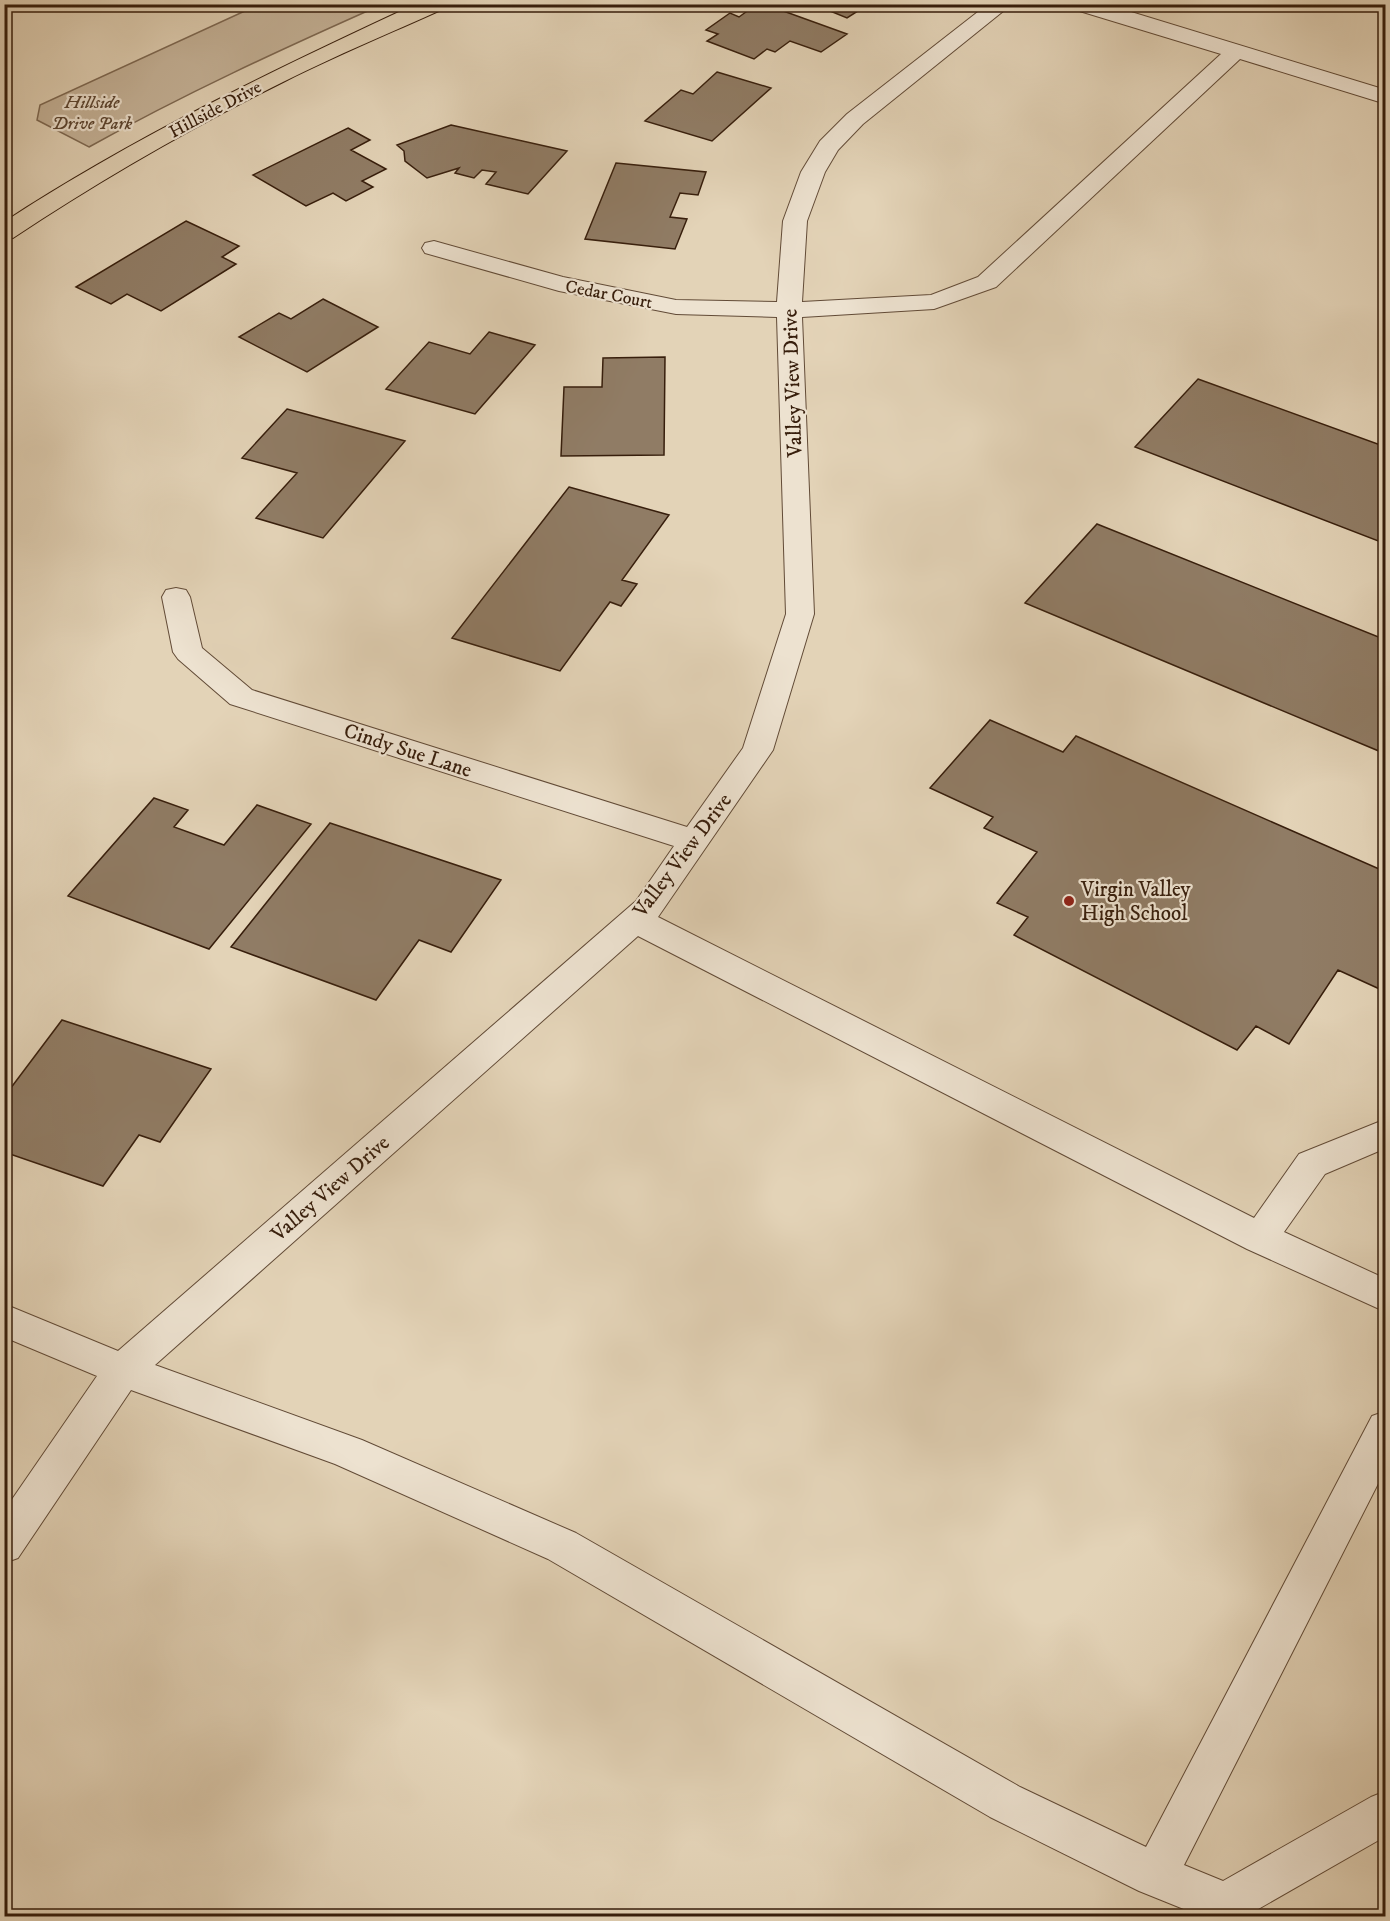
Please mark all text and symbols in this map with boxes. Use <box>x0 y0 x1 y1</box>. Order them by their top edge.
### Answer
street label: Hillside Drive <box>165 76 265 143</box>
park label: Hillside Drive Park <box>52 92 133 135</box>
street label: Cedar Court <box>563 276 655 314</box>
street label: Valley View Drive <box>777 308 809 459</box>
street label: Cindy Sue Lane <box>340 718 475 784</box>
street label: Valley View Drive <box>627 788 738 924</box>
place label: Virgin Valley High School <box>1080 877 1192 927</box>
marker: Virgin Valley High School <box>1062 894 1076 908</box>
street label: Valley View Drive <box>265 1130 395 1248</box>

